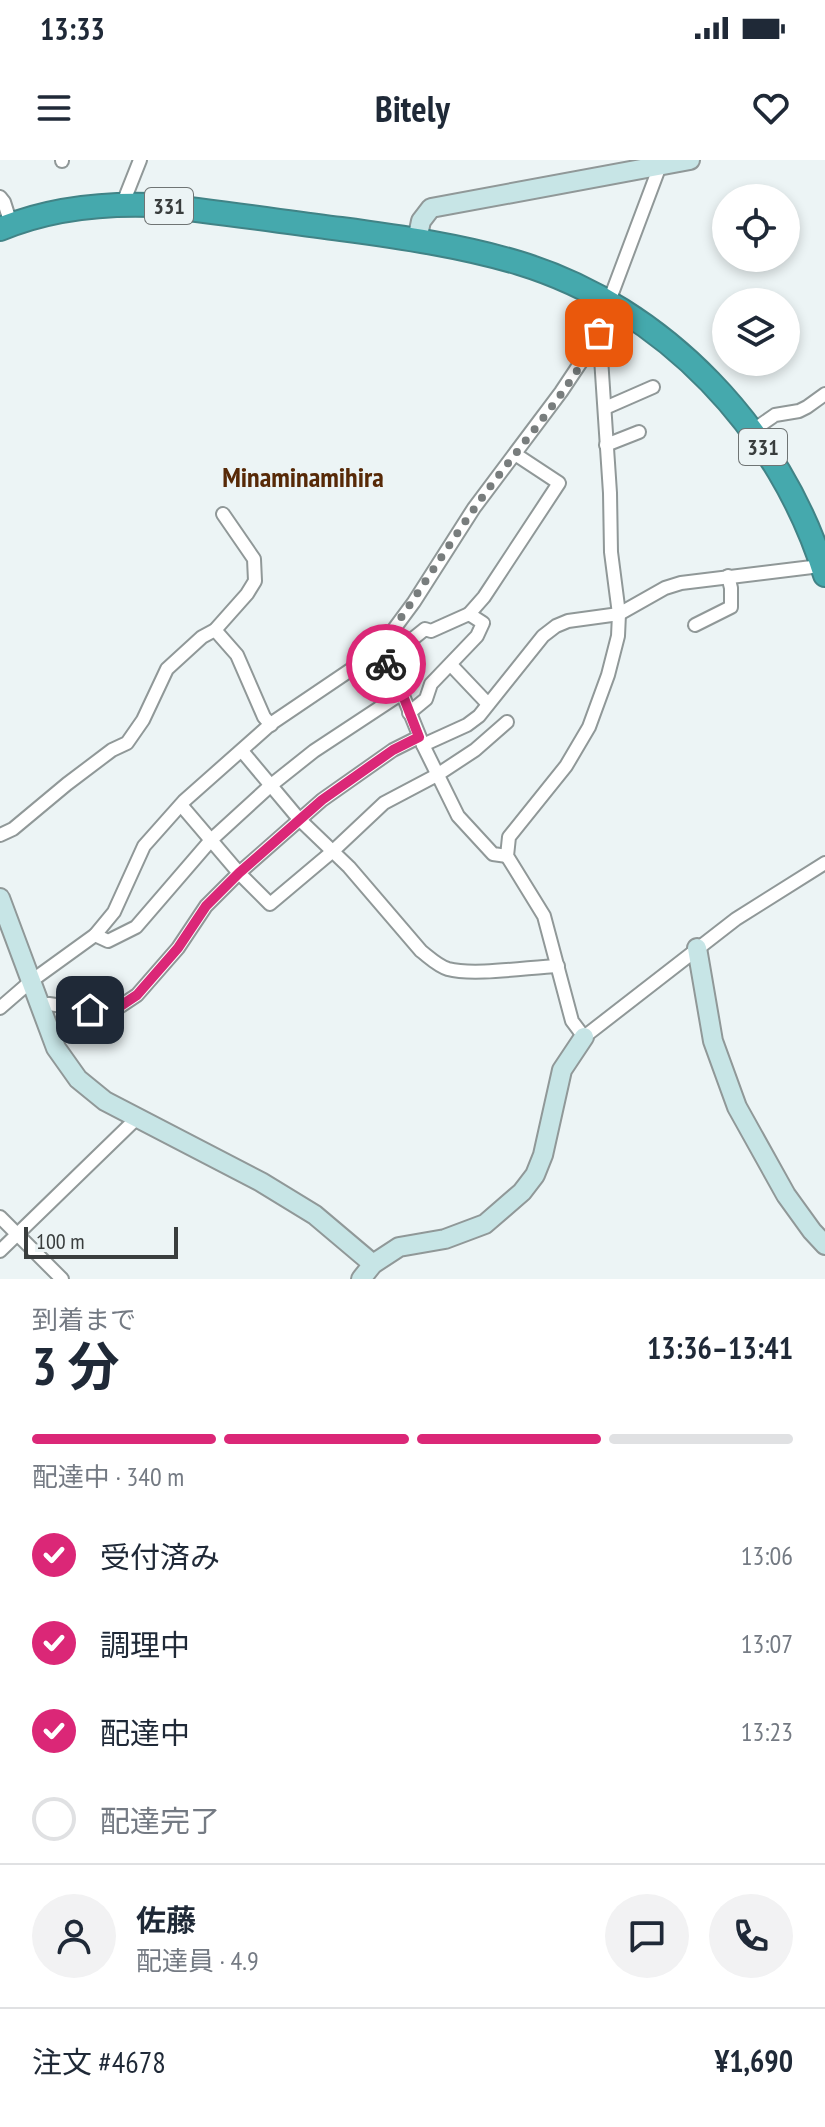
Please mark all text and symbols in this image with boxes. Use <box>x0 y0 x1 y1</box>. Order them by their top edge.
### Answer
text: 13:33 <box>40 9 105 48</box>
text: Bitely <box>375 85 450 132</box>
icon: menu <box>32 86 76 130</box>
icon: heart <box>749 86 793 130</box>
map controls <box>712 184 800 376</box>
button: locate <box>712 184 800 272</box>
road number: 331 <box>145 188 193 224</box>
button: layers <box>712 288 800 376</box>
pin <box>565 299 633 367</box>
icon: bag <box>577 311 621 355</box>
road number: 331 <box>739 429 787 465</box>
district label: Minaminamihira <box>222 458 384 495</box>
courier <box>346 624 426 704</box>
icon: bike <box>364 642 408 686</box>
pin <box>56 976 124 1044</box>
icon: home <box>68 988 112 1032</box>
scale bar <box>24 1223 178 1259</box>
text: 100 m <box>36 1227 85 1255</box>
text: 到着まで <box>32 1303 136 1336</box>
text: 13:36–13:41 <box>647 1328 793 1367</box>
text: 3 分 <box>32 1332 120 1399</box>
text: 配達中 · 340 m <box>32 1460 184 1493</box>
icon: check <box>32 1533 76 1577</box>
text: 受付済み <box>100 1537 220 1576</box>
text: 13:06 <box>741 1539 793 1572</box>
icon: check <box>32 1621 76 1665</box>
text: 調理中 <box>100 1625 190 1664</box>
text: 13:07 <box>741 1627 793 1660</box>
icon: check <box>32 1709 76 1753</box>
text: 配達中 <box>100 1713 190 1752</box>
text: 13:23 <box>741 1715 793 1748</box>
text: 配達完了 <box>100 1801 220 1840</box>
button: person <box>32 1894 116 1978</box>
button: chat <box>605 1894 689 1978</box>
button: phone <box>709 1894 793 1978</box>
text: 佐藤 <box>136 1900 196 1939</box>
text: 配達員 · 4.9 <box>136 1944 259 1977</box>
text: ¥1,690 <box>715 2041 793 2080</box>
text: 注文 #4678 <box>32 2042 166 2081</box>

